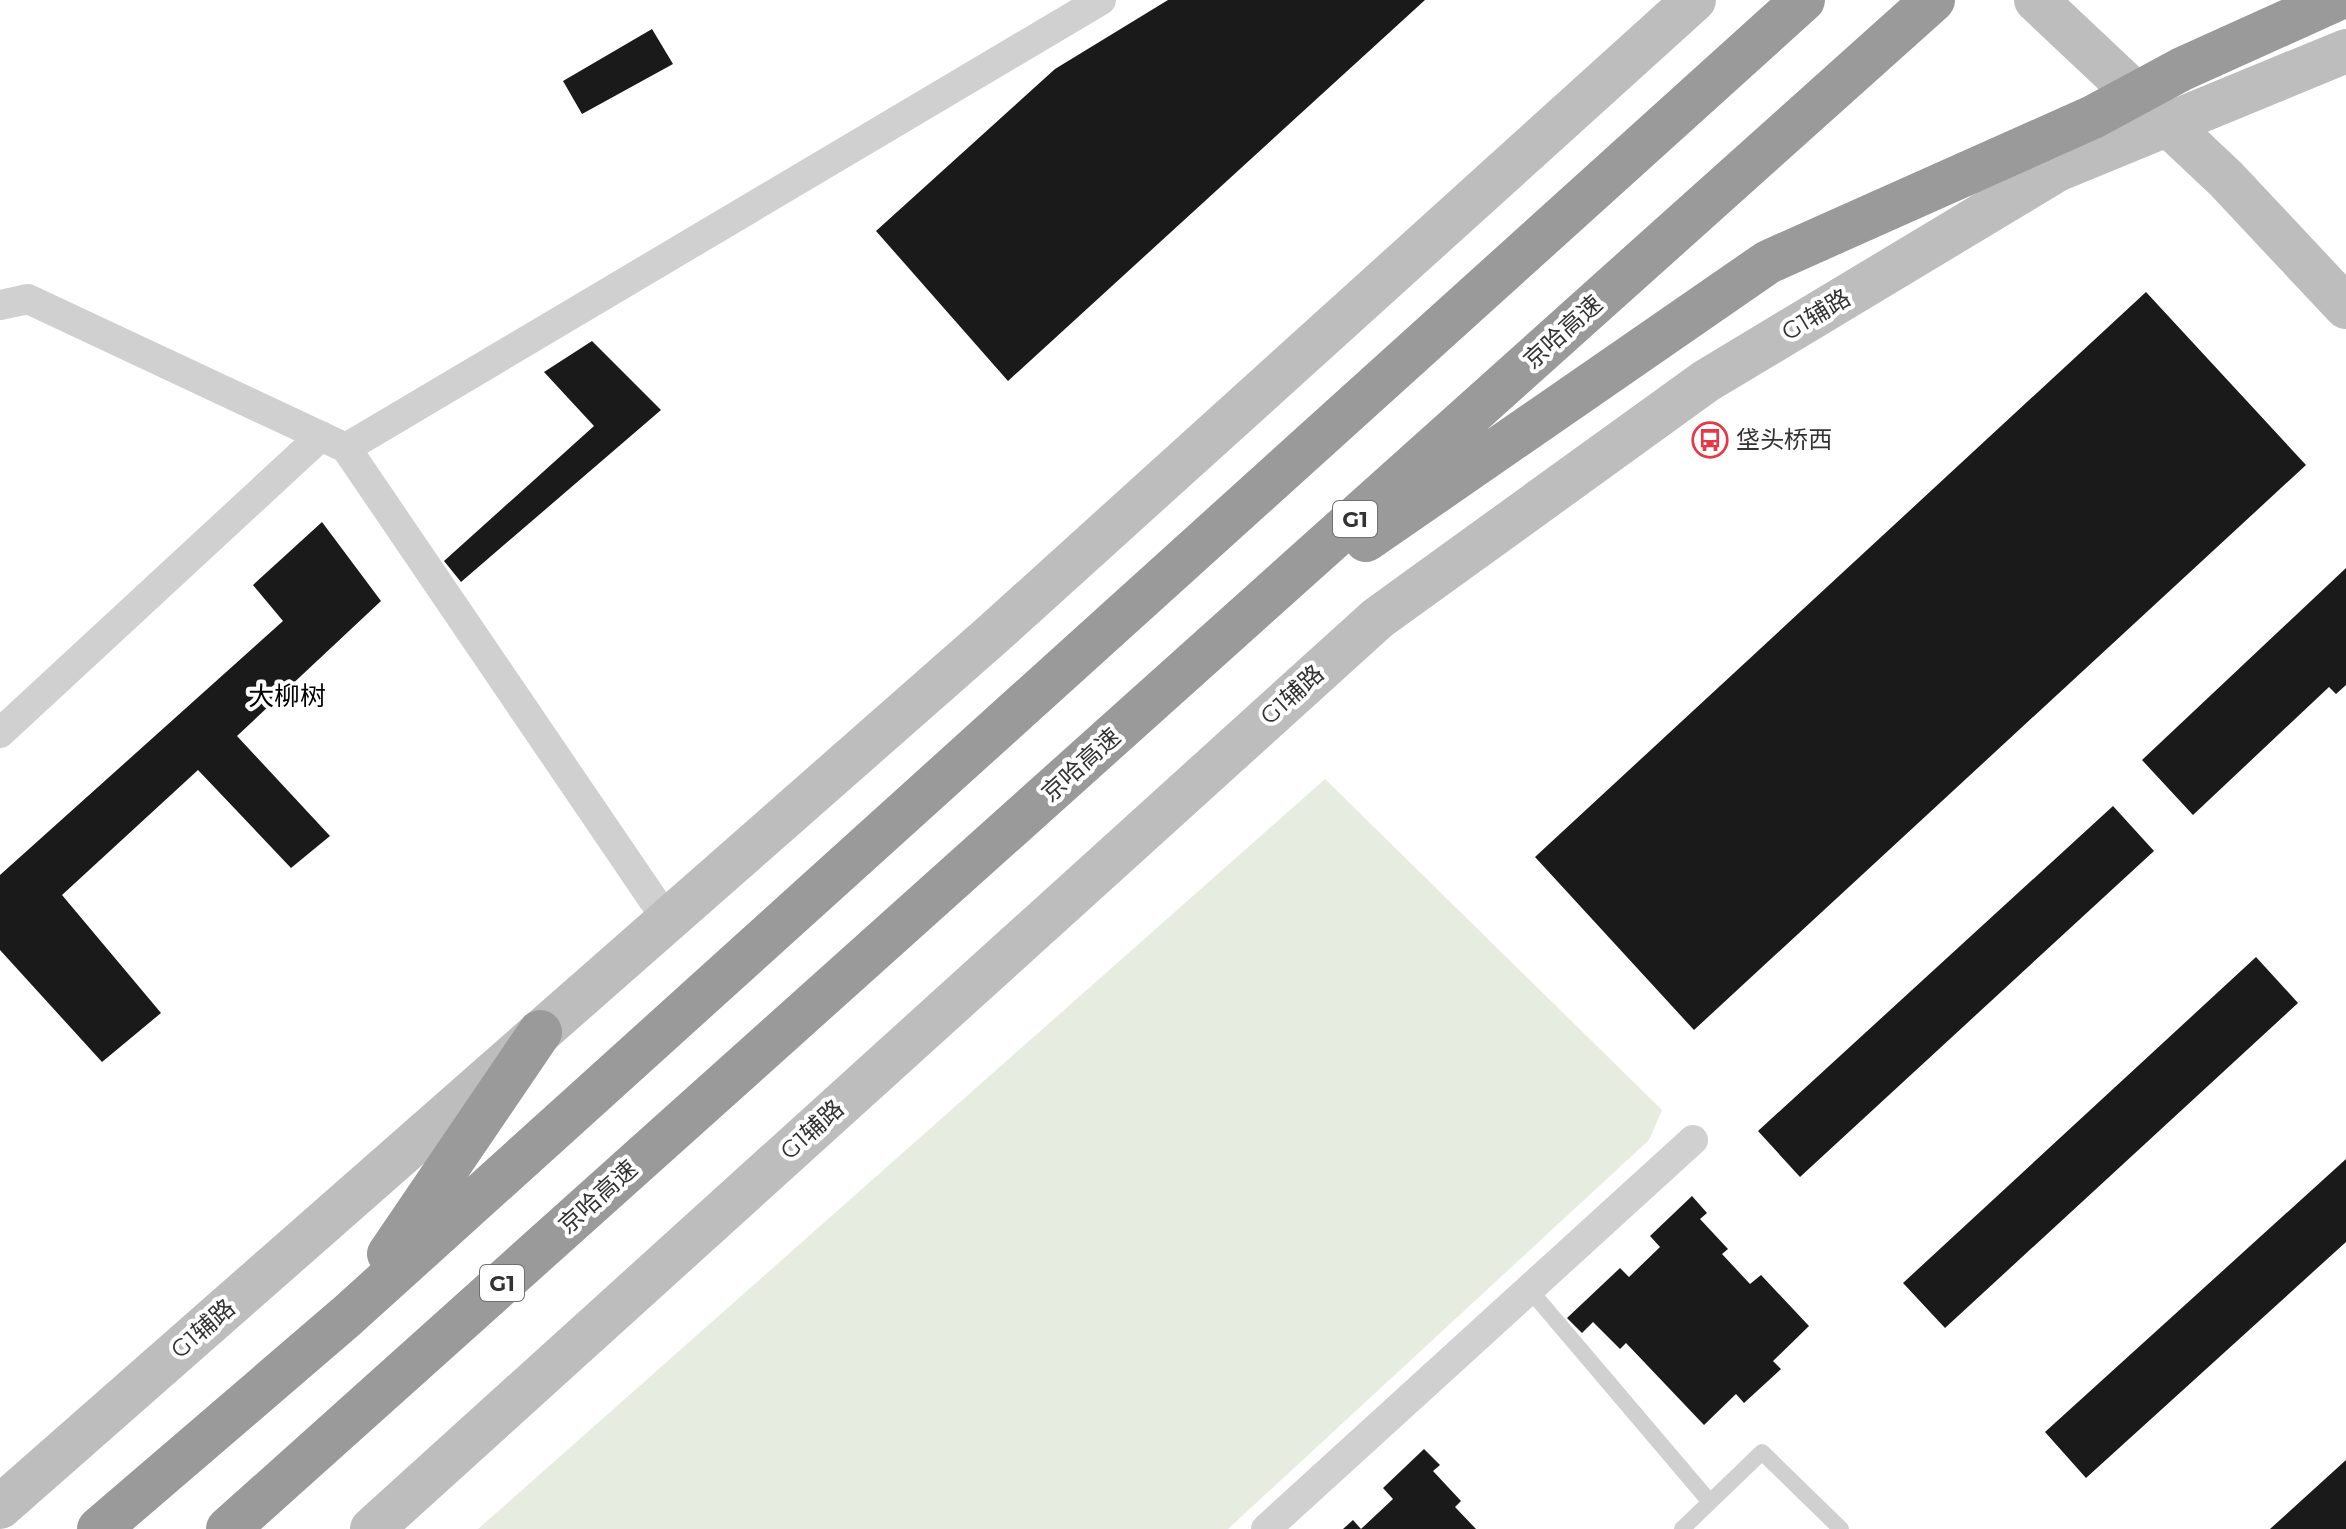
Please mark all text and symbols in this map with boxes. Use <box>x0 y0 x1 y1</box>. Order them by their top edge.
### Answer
street label: G1辅路 <box>1776 283 1855 346</box>
street label: 京哈高速 <box>1517 289 1608 375</box>
bus stop icon: 垡头桥西 <box>1691 421 1729 459</box>
place label: 垡头桥西 <box>1736 425 1832 454</box>
road number: G1 <box>1333 501 1377 537</box>
street label: G1辅路 <box>1254 659 1329 731</box>
district label: 大柳树 <box>248 680 326 712</box>
street label: 京哈高速 <box>1035 722 1126 808</box>
street label: G1辅路 <box>774 1094 849 1166</box>
street label: 京哈高速 <box>552 1154 643 1240</box>
road number: G1 <box>480 1265 524 1301</box>
street label: G1辅路 <box>165 1293 241 1364</box>

